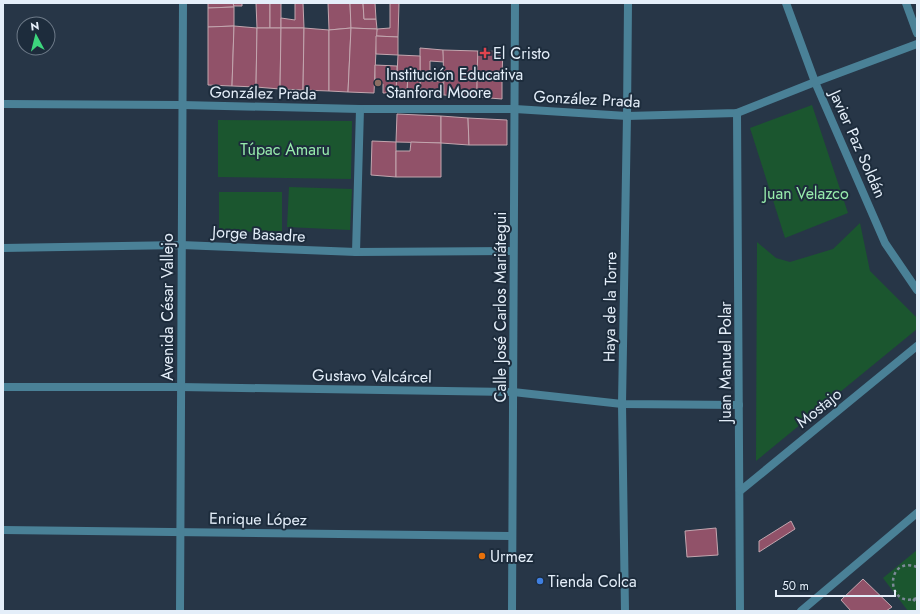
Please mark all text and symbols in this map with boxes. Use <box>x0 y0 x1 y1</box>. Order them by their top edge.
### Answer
north arrow <box>16 16 56 56</box>
text: N <box>29 18 40 35</box>
place label: El Cristo <box>493 42 550 65</box>
marker: El Cristo <box>480 48 490 58</box>
place label: Institución Educativa Stanford Moore <box>386 63 523 104</box>
marker: Institución Educativa Stanford Moore <box>373 78 383 88</box>
street label: González Prada <box>209 81 317 105</box>
street label: González Prada <box>533 85 641 113</box>
street label: Javier Paz Soldán <box>823 85 892 202</box>
park label: Túpac Amaru <box>240 138 330 161</box>
park label: Juan Velazco <box>761 182 849 205</box>
street label: Calle José Carlos Mariátegui <box>489 212 512 402</box>
street label: Jorge Basadre <box>210 220 306 248</box>
street label: Avenida César Vallejo <box>156 233 179 381</box>
street label: Haya de la Torre <box>598 252 622 362</box>
street label: Juan Manuel Polar <box>714 301 737 425</box>
street label: Gustavo Valcárcel <box>312 363 432 389</box>
street label: Mostajo <box>791 382 847 433</box>
street label: Enrique López <box>209 507 308 531</box>
place label: Urmez <box>490 545 534 568</box>
marker: Urmez <box>477 551 487 561</box>
place label: Tienda Colca <box>548 570 637 593</box>
scale bar <box>776 572 895 598</box>
marker: Tienda Colca <box>535 576 545 586</box>
text: 50 m <box>782 577 809 595</box>

